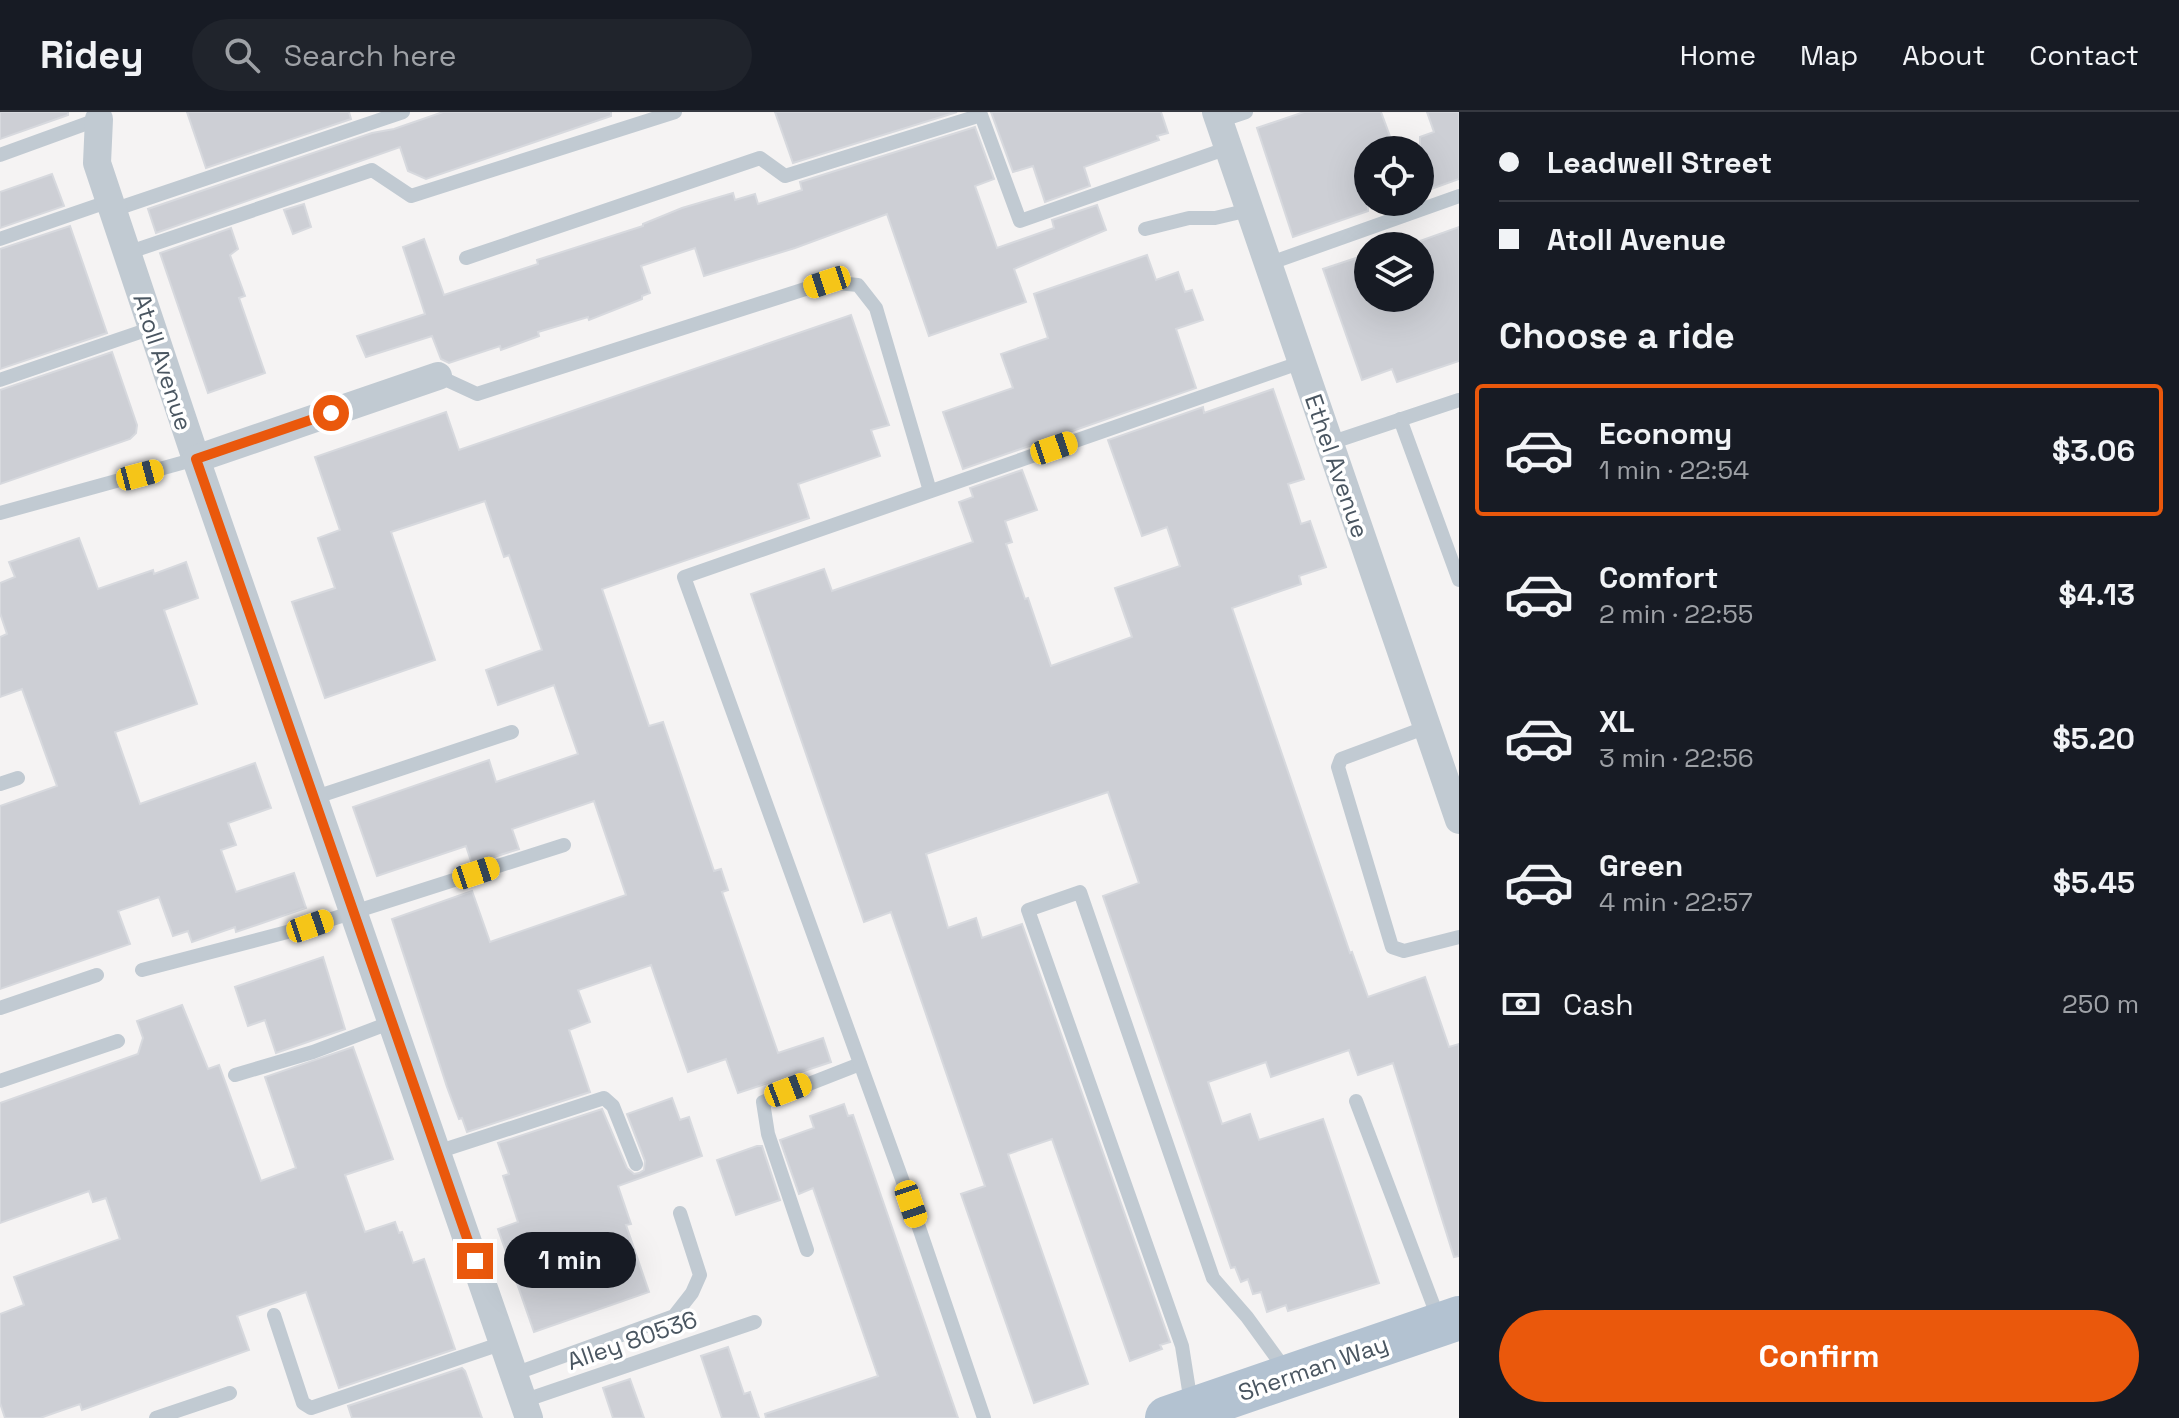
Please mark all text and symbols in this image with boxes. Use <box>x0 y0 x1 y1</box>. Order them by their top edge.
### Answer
search box <box>192 19 752 91</box>
text: Ridey <box>40 31 144 79</box>
icon: search <box>220 33 264 77</box>
text: Search here <box>284 36 457 75</box>
text: Home <box>1680 37 1756 73</box>
text: Map <box>1800 37 1858 73</box>
text: About <box>1902 37 1985 73</box>
text: Contact <box>2029 37 2139 73</box>
map controls <box>1354 136 1434 312</box>
button: locate <box>1354 136 1434 216</box>
text: Leadwell Street <box>1547 143 1772 182</box>
text: Atoll Avenue <box>1547 220 1726 259</box>
button: layers <box>1354 232 1434 312</box>
car <box>800 263 854 301</box>
street label: Atoll Avenue <box>126 289 200 435</box>
text: Choose a ride <box>1499 313 1735 359</box>
street label: Ethel Avenue <box>1298 390 1376 542</box>
route start <box>313 395 349 431</box>
icon: car <box>1503 414 1575 486</box>
text: Economy <box>1599 414 1732 453</box>
car <box>1027 429 1081 467</box>
text: $3.06 <box>2052 431 2135 470</box>
text: 1 min · 22:54 <box>1599 453 1749 487</box>
car <box>114 457 166 493</box>
icon: car <box>1503 558 1575 630</box>
text: Comfort <box>1599 558 1718 597</box>
text: $4.13 <box>2059 575 2135 614</box>
text: 2 min · 22:55 <box>1599 597 1753 631</box>
icon: car <box>1503 702 1575 774</box>
text: XL <box>1599 702 1635 741</box>
text: $5.20 <box>2053 719 2135 758</box>
text: 3 min · 22:56 <box>1599 741 1754 775</box>
icon: car <box>1503 846 1575 918</box>
text: Green <box>1599 846 1683 885</box>
car <box>449 854 503 892</box>
text: $5.45 <box>2053 863 2135 902</box>
text: 4 min · 22:57 <box>1599 885 1753 919</box>
car <box>283 907 337 945</box>
icon: cash <box>1499 982 1543 1026</box>
text: Cash <box>1563 985 1634 1024</box>
text: 250 m <box>2062 987 2139 1021</box>
car <box>761 1070 815 1110</box>
car <box>892 1177 930 1231</box>
callout: 1 min <box>503 1233 635 1289</box>
route end <box>457 1243 493 1279</box>
text: 1 min <box>538 1243 602 1277</box>
street label: Alley 80536 <box>563 1303 701 1377</box>
button: Confirm <box>1499 1310 2139 1402</box>
street label: Sherman Way <box>1234 1328 1392 1408</box>

